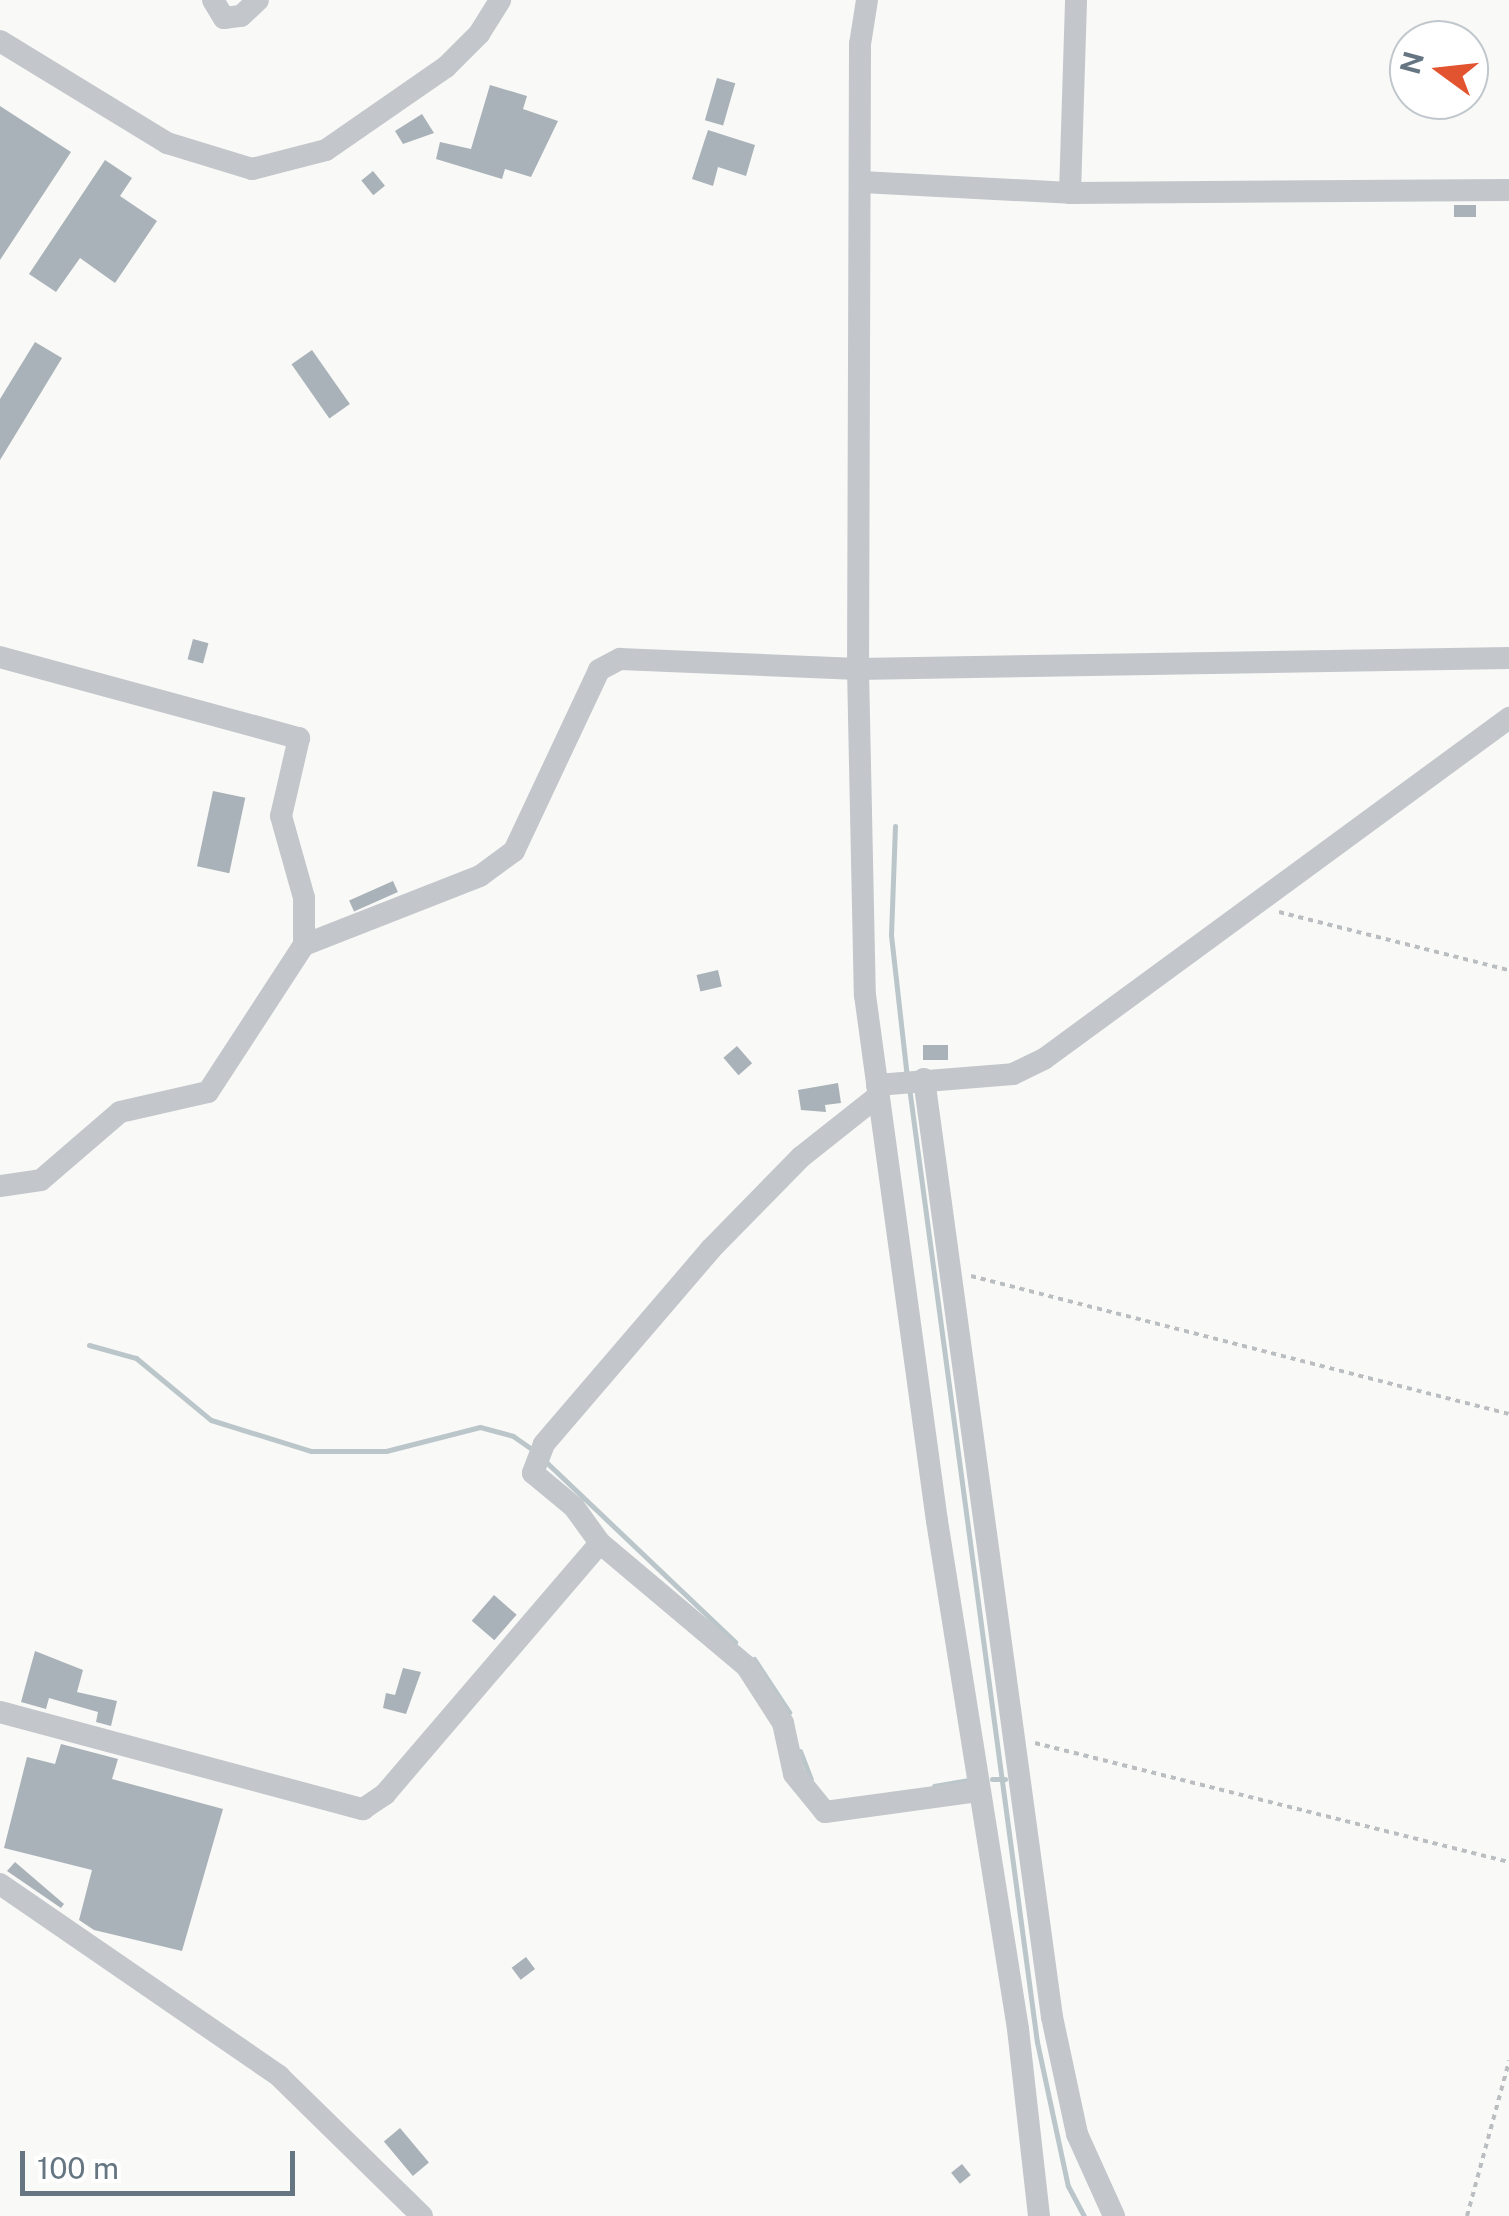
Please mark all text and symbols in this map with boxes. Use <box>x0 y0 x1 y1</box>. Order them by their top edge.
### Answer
north arrow <box>1389 20 1489 120</box>
text: N <box>1393 48 1430 77</box>
scale bar <box>25 2131 300 2193</box>
text: 100 m <box>37 2150 119 2186</box>

